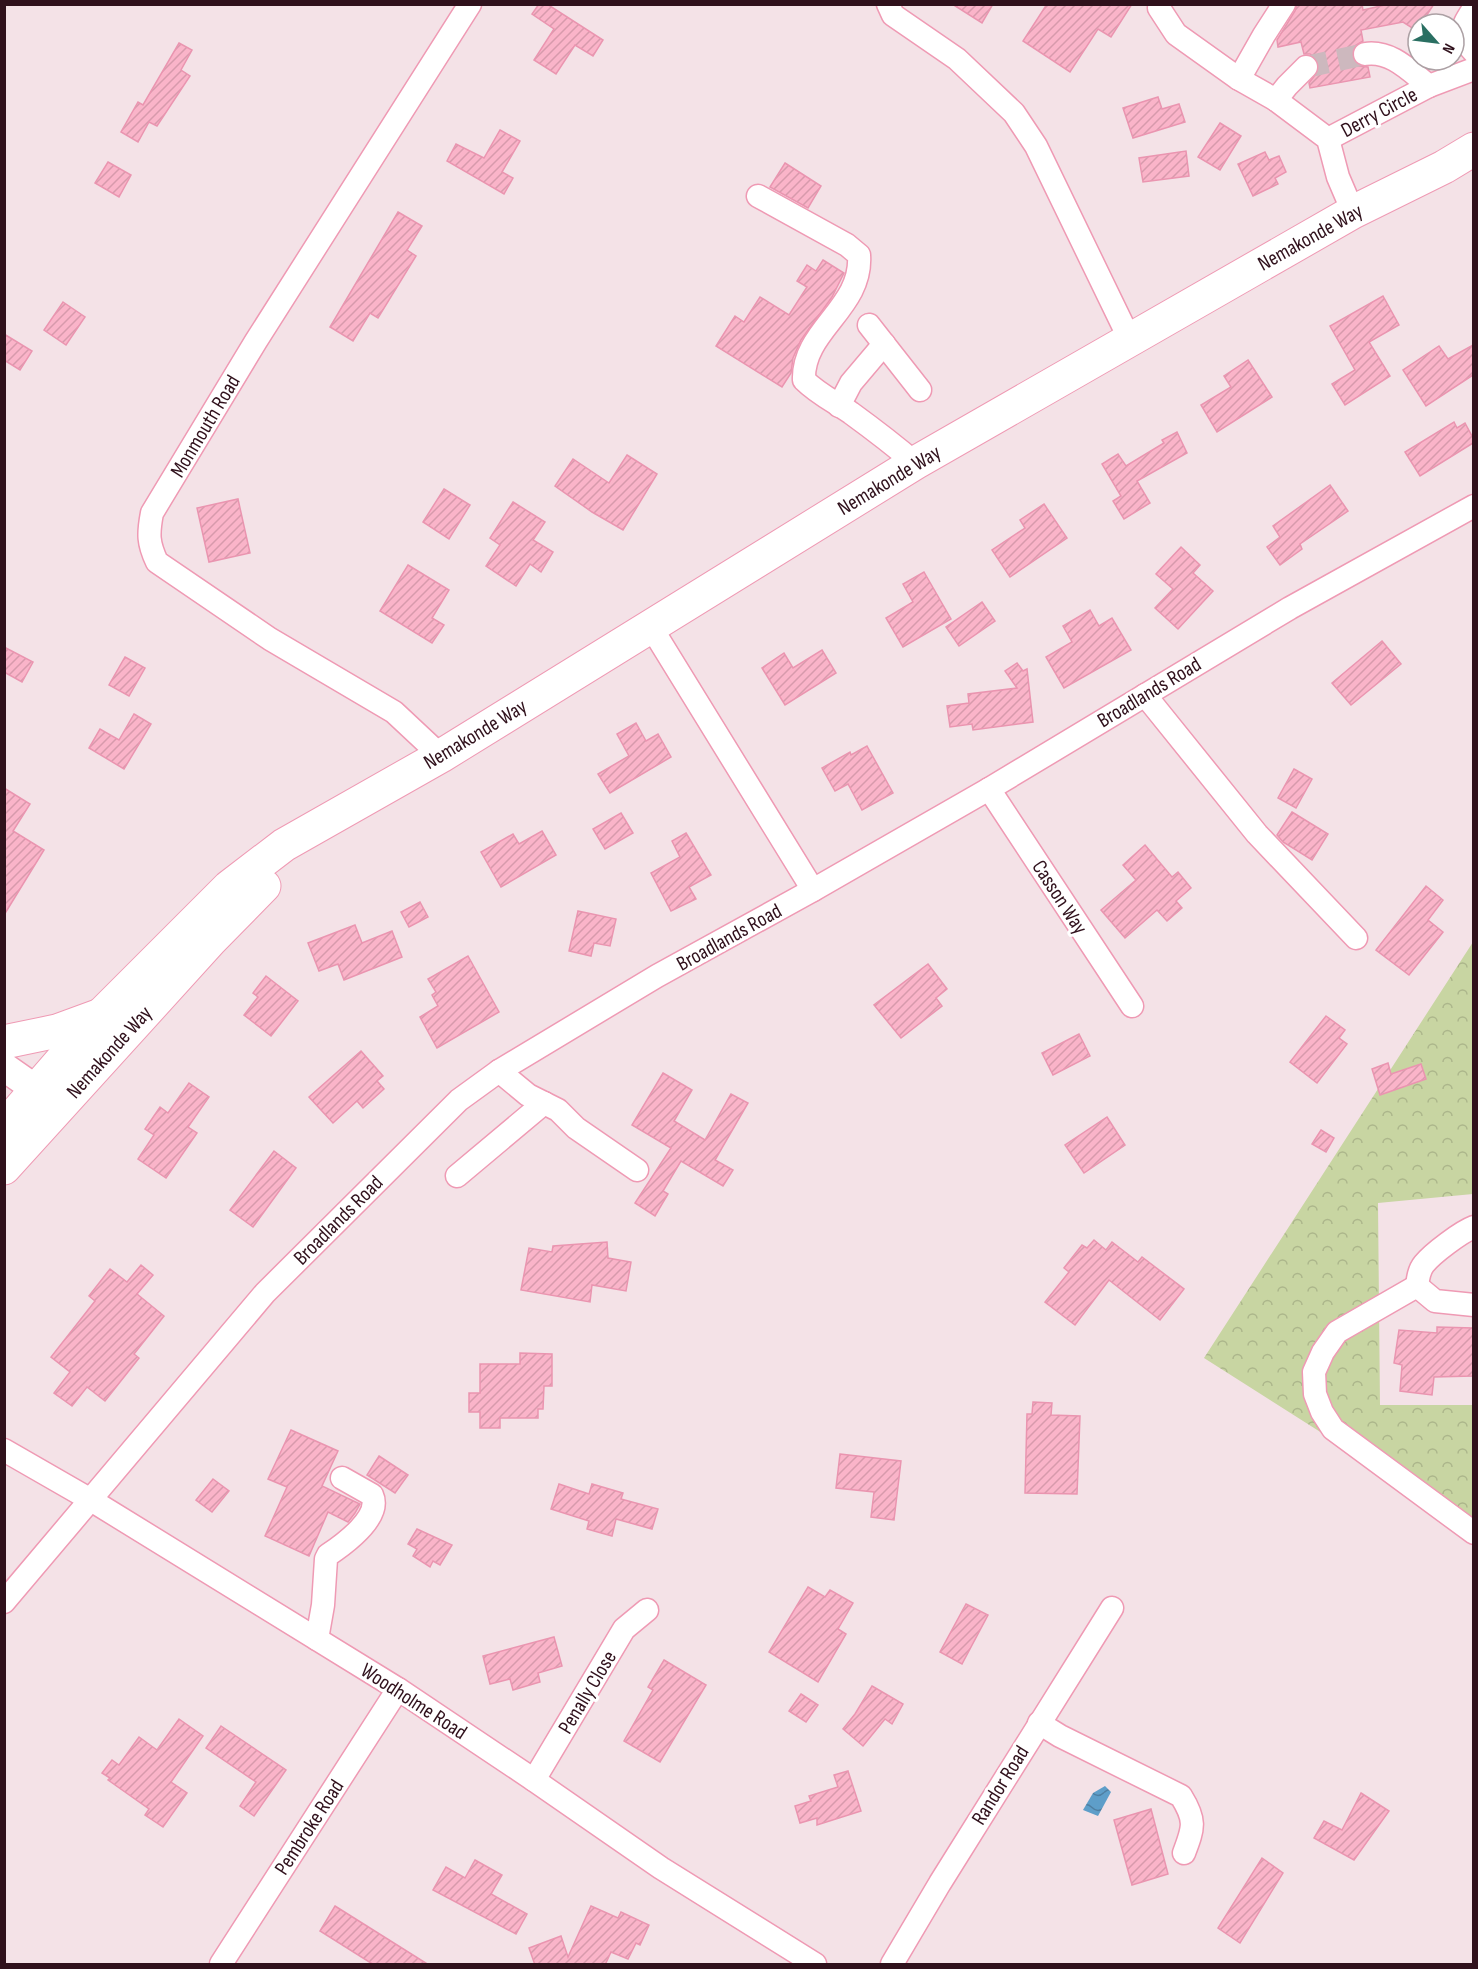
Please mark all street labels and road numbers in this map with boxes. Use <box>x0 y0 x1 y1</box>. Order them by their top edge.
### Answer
street label: Derry Circle <box>1337 82 1422 143</box>
street label: Nemakonde Way <box>1254 198 1367 276</box>
street label: Monmouth Road <box>165 371 246 482</box>
street label: Nemakonde Way <box>833 440 945 521</box>
street label: Broadlands Road <box>1093 652 1205 733</box>
street label: Nemakonde Way <box>419 694 531 775</box>
street label: Casson Way <box>1027 856 1093 939</box>
street label: Broadlands Road <box>672 898 786 977</box>
street label: Nemakonde Way <box>61 1001 157 1104</box>
street label: Broadlands Road <box>288 1170 388 1270</box>
street label: Penally Close <box>553 1646 622 1738</box>
street label: Woodholme Road <box>356 1658 471 1745</box>
street label: Randor Road <box>966 1741 1034 1829</box>
street label: Pembroke Road <box>269 1775 349 1880</box>

